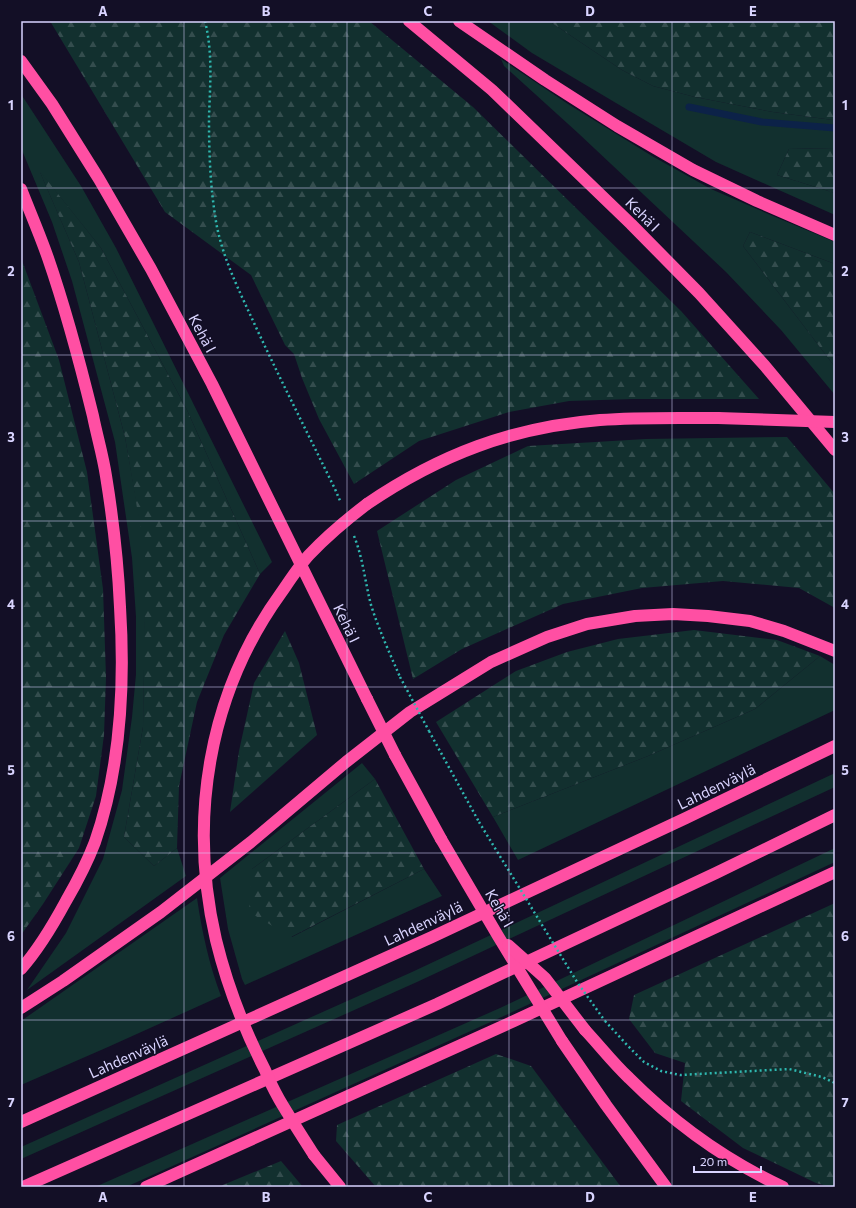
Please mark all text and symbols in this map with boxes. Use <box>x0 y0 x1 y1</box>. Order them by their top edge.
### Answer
text: A <box>98 3 108 19</box>
text: B <box>262 3 271 19</box>
text: C <box>424 3 433 19</box>
text: D <box>585 3 595 19</box>
text: E <box>749 3 757 19</box>
text: 1 <box>8 97 14 113</box>
text: 1 <box>842 97 848 113</box>
street label: Kehä I <box>622 193 664 235</box>
text: 2 <box>7 263 15 279</box>
text: 2 <box>841 263 849 279</box>
street label: Kehä I <box>185 311 221 355</box>
text: 3 <box>7 429 15 445</box>
text: 3 <box>841 429 849 445</box>
text: 4 <box>7 596 15 612</box>
text: 4 <box>841 596 849 612</box>
street label: Kehä I <box>330 601 364 645</box>
street label: Lahdenväylä <box>674 759 758 813</box>
text: 5 <box>7 762 15 778</box>
text: 5 <box>841 762 849 778</box>
street label: Kehä I <box>482 886 518 930</box>
street label: Lahdenväylä <box>381 897 465 949</box>
text: 6 <box>7 928 15 944</box>
text: 6 <box>841 928 849 944</box>
street label: Lahdenväylä <box>86 1031 170 1081</box>
text: 7 <box>7 1094 15 1110</box>
text: 7 <box>841 1094 849 1110</box>
scale bar <box>694 1148 761 1174</box>
text: 20 m <box>700 1154 727 1168</box>
text: A <box>98 1189 108 1205</box>
text: B <box>262 1189 271 1205</box>
text: C <box>424 1189 433 1205</box>
text: D <box>585 1189 595 1205</box>
text: E <box>749 1189 757 1205</box>

